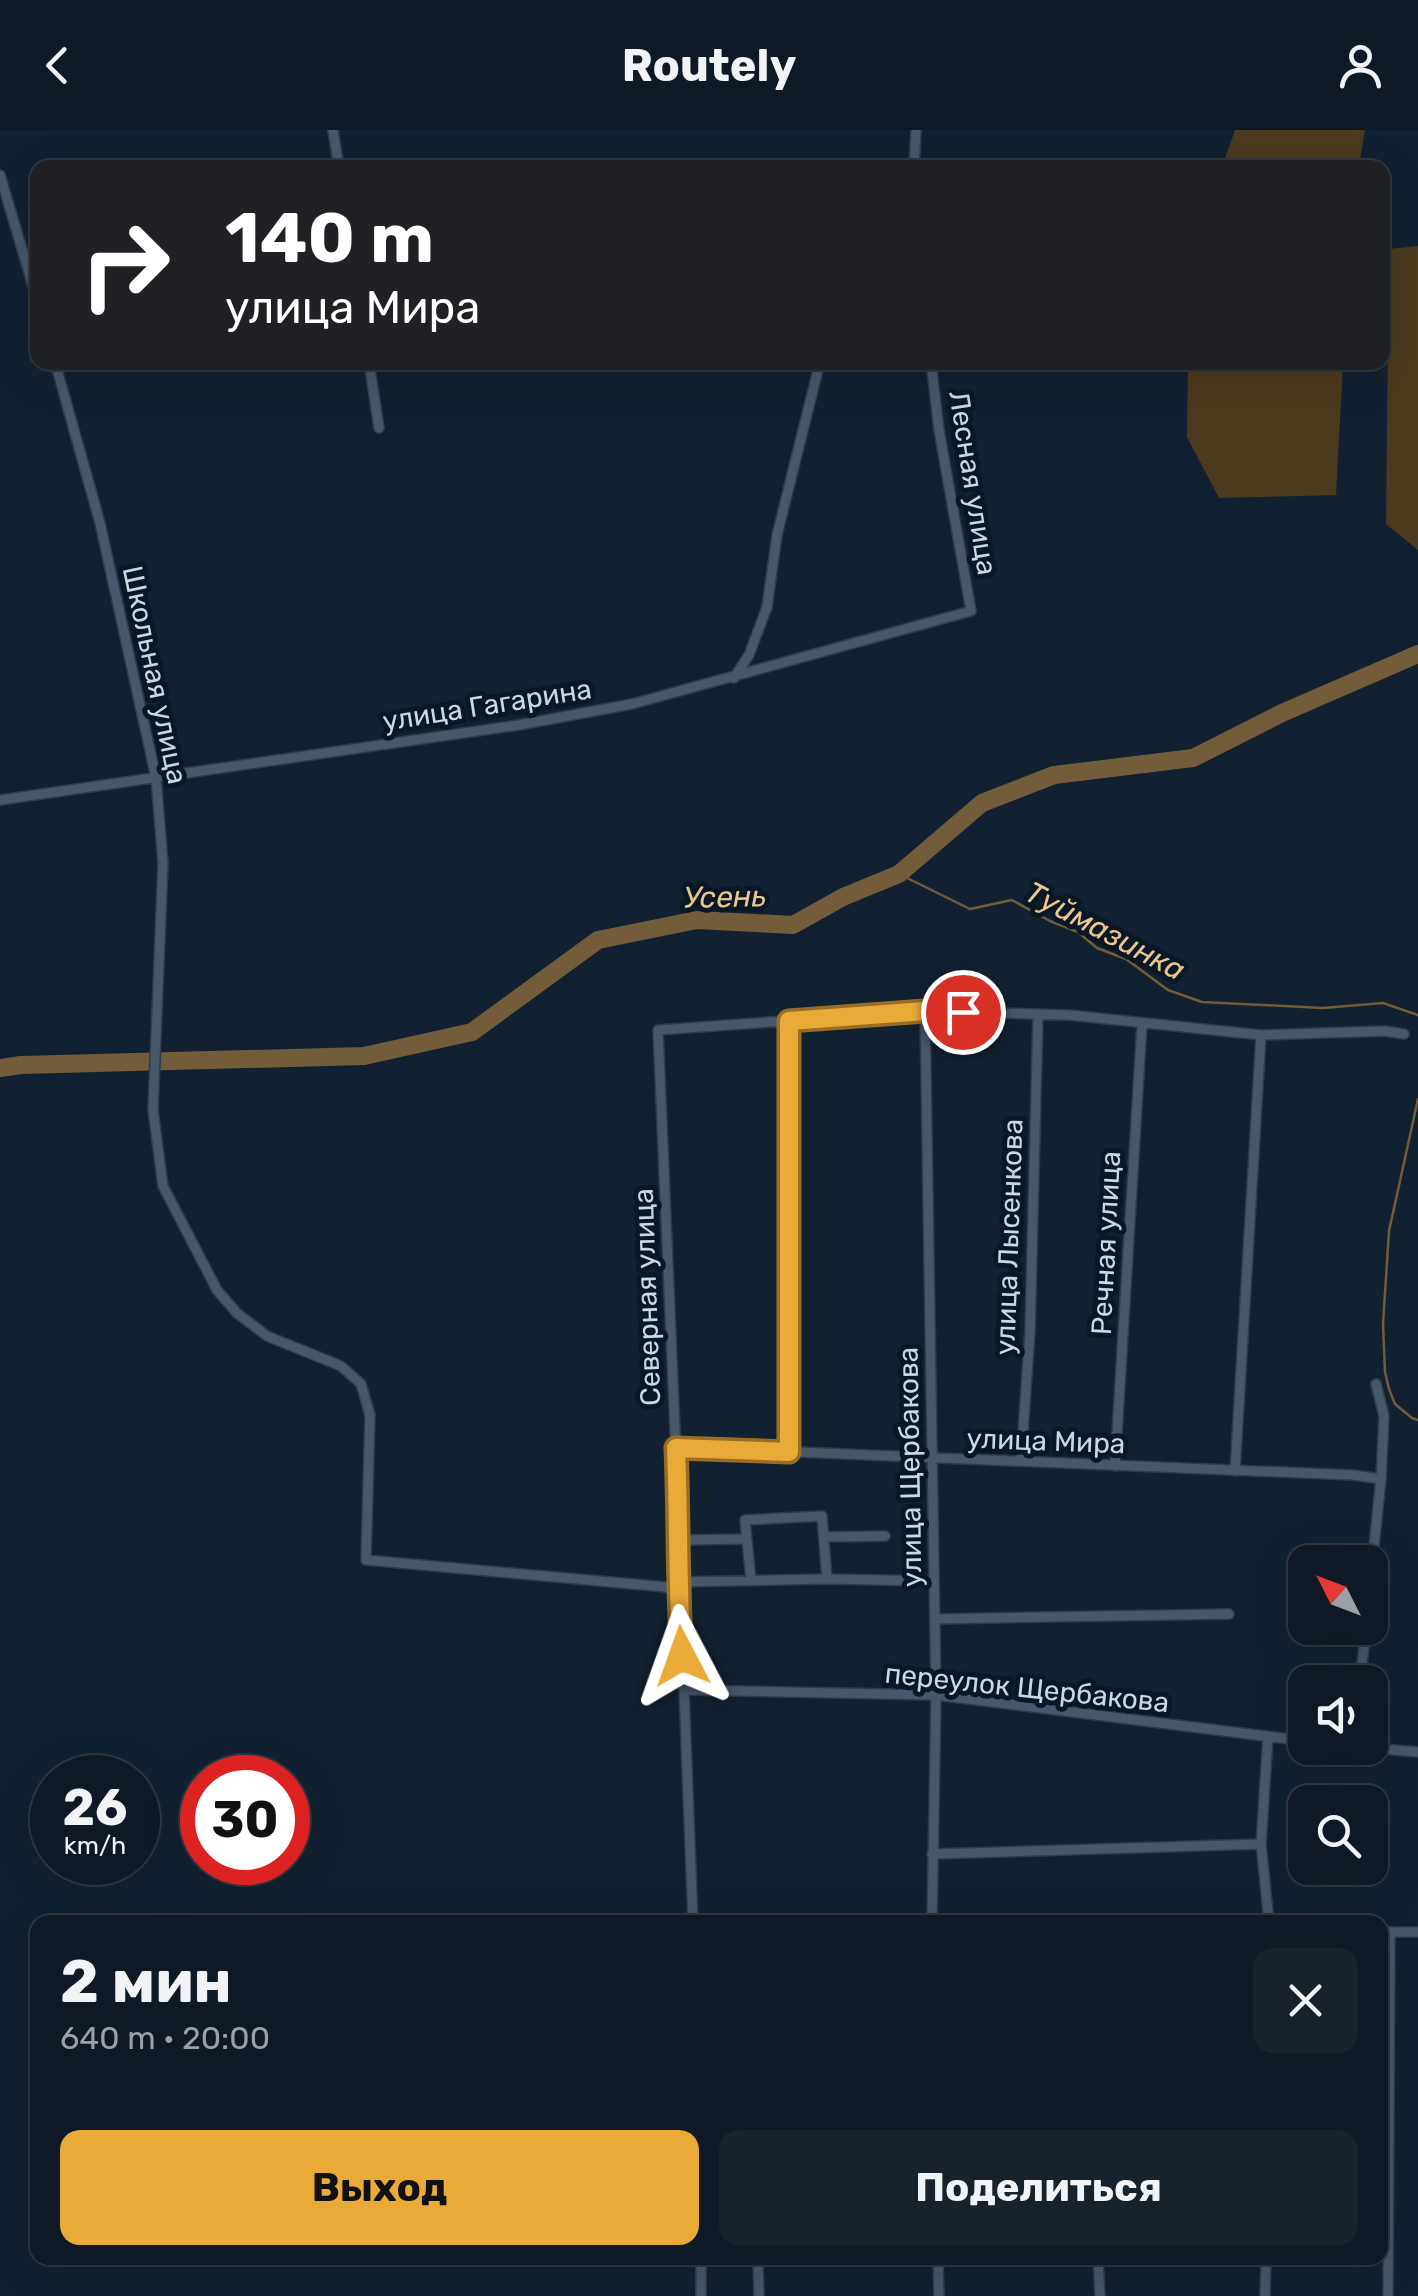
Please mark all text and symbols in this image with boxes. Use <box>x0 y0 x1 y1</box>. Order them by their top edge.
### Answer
icon: back <box>30 38 85 93</box>
icon: person <box>1333 38 1388 93</box>
text: Routely <box>622 39 796 92</box>
text: 140 m <box>225 197 434 280</box>
icon: right <box>60 200 190 330</box>
text: улица Мира <box>225 281 480 334</box>
street label: Лесная улица <box>942 389 1004 577</box>
street label: Школьная улица <box>116 563 194 787</box>
street label: улица Гагарина <box>380 672 594 738</box>
water label: Туймазинка <box>1019 874 1191 988</box>
water label: Усень <box>683 878 767 916</box>
pin <box>921 970 1006 1055</box>
icon: arrive <box>936 985 991 1040</box>
street label: улица Лысенкова <box>988 1118 1030 1356</box>
street label: Речная улица <box>1085 1150 1127 1336</box>
street label: Северная улица <box>627 1188 667 1406</box>
street label: улица Щербакова <box>891 1347 929 1587</box>
street label: улица Мира <box>966 1422 1126 1460</box>
north arrow <box>1288 1545 1388 1645</box>
map controls <box>1288 1545 1388 1885</box>
position arrow <box>630 1604 734 1708</box>
street label: переулок Щербакова <box>883 1657 1171 1719</box>
button: sound <box>1288 1665 1388 1765</box>
speed limit sign: 30 <box>180 1755 310 1885</box>
text: 26 <box>62 1778 128 1838</box>
button: search <box>1288 1785 1388 1885</box>
text: km/h <box>64 1831 126 1860</box>
text: 2 мин <box>60 1946 232 2017</box>
button: close <box>1253 1948 1358 2053</box>
text: 640 m · 20:00 <box>60 2019 270 2057</box>
button: Выход <box>60 2130 699 2245</box>
button: Поделиться <box>719 2130 1358 2245</box>

